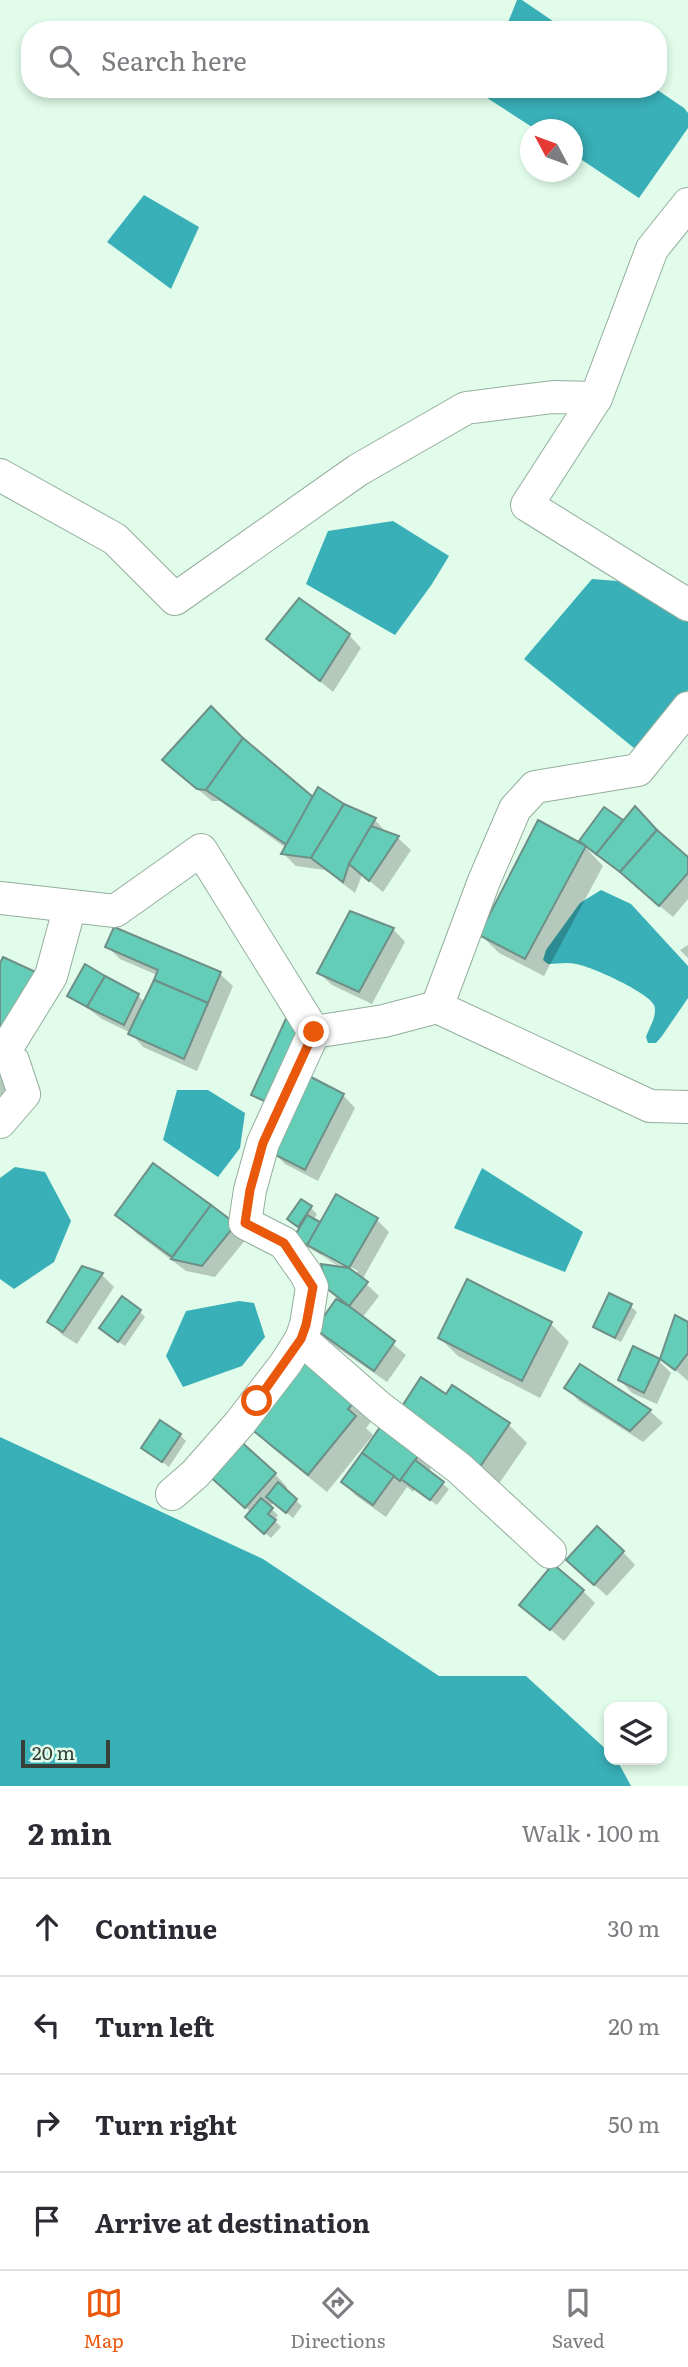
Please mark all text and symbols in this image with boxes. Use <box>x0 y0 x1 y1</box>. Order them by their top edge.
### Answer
search box <box>21 21 667 98</box>
text: Search here <box>101 40 247 79</box>
icon: search <box>45 41 83 79</box>
north arrow <box>520 119 583 182</box>
route end <box>298 1016 329 1047</box>
route start <box>241 1385 272 1416</box>
map controls <box>604 1702 667 1765</box>
button: layers <box>604 1702 667 1765</box>
scale bar <box>21 1737 110 1769</box>
text: 20 m <box>32 1738 75 1766</box>
text: 2 min <box>28 1810 112 1854</box>
text: Walk · 100 m <box>521 1815 660 1849</box>
icon: ahead <box>28 1908 66 1946</box>
text: Continue <box>95 1908 217 1947</box>
text: 30 m <box>607 1910 660 1944</box>
icon: left <box>28 2006 66 2044</box>
text: Turn left <box>95 2006 214 2045</box>
text: 20 m <box>608 2008 660 2042</box>
icon: right <box>28 2104 66 2142</box>
text: Turn right <box>95 2104 237 2143</box>
text: 50 m <box>608 2106 660 2140</box>
icon: arrive <box>28 2202 66 2240</box>
text: Arrive at destination <box>95 2202 370 2241</box>
tab: Map <box>83 2284 124 2354</box>
tab: Directions <box>290 2284 385 2354</box>
tab: Saved <box>552 2284 605 2354</box>

